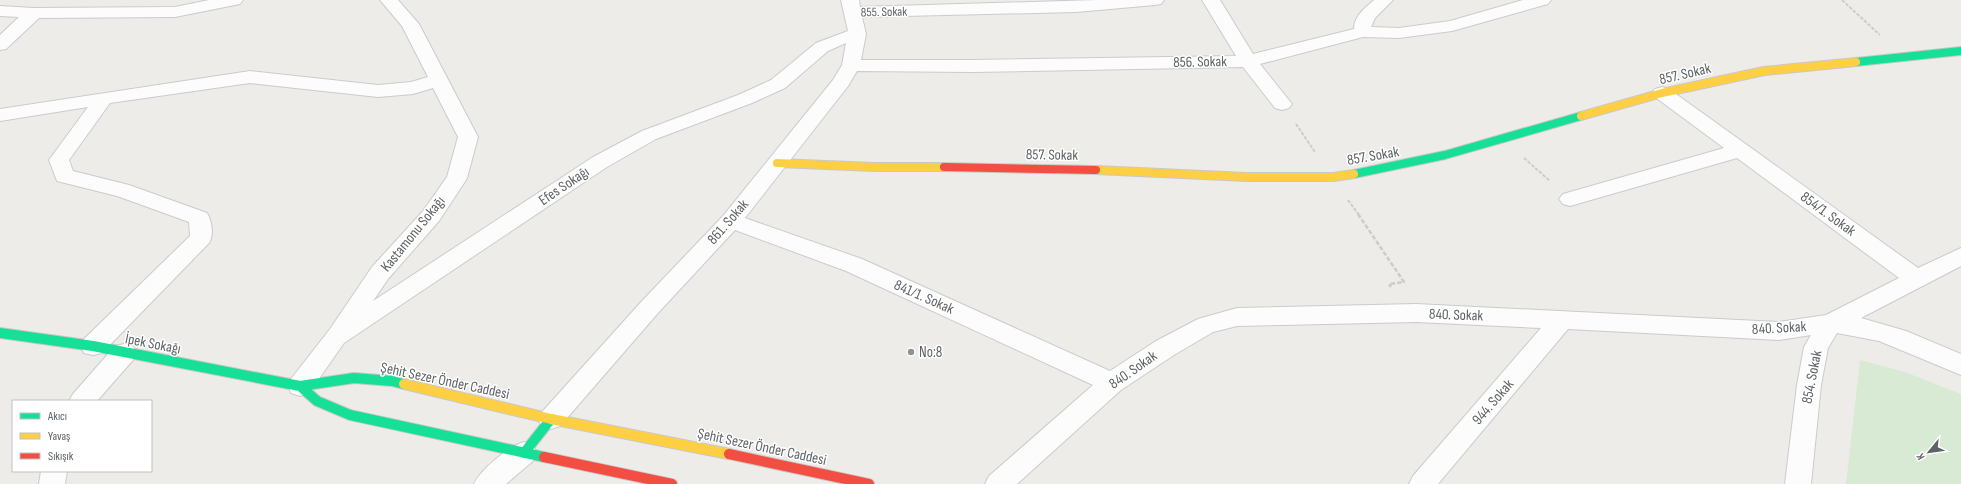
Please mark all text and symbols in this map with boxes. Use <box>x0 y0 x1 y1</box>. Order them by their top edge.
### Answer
street label: 855. Sokak <box>861 4 907 20</box>
street label: 856. Sokak <box>1173 52 1227 72</box>
street label: 857. Sokak <box>1657 59 1713 89</box>
street label: 857. Sokak <box>1346 142 1401 170</box>
street label: 857. Sokak <box>1026 145 1079 165</box>
street label: Efes Sokağı <box>535 162 593 210</box>
street label: 854/1. Sokak <box>1797 187 1860 241</box>
street label: Kastamonu Sokağı <box>377 192 449 276</box>
street label: 861. Sokak <box>703 195 753 249</box>
street label: 841/1. Sokak <box>891 275 957 319</box>
street label: 840. Sokak <box>1428 305 1484 325</box>
street label: 840. Sokak <box>1751 317 1807 339</box>
street label: İpek Sokağı <box>124 329 182 359</box>
place label: No:8 <box>919 343 942 362</box>
street label: 840. Sokak <box>1105 346 1161 393</box>
marker: No:8 <box>906 347 916 357</box>
street label: 854. Sokak <box>1798 348 1827 405</box>
street label: Şehit Sezer Önder Caddesi <box>379 358 511 404</box>
street label: 944. Sokak <box>1468 375 1518 429</box>
legend <box>12 400 152 472</box>
text: Akıcı <box>47 409 67 424</box>
street label: Şehit Sezer Önder Caddesi <box>696 424 828 470</box>
text: Yavaş <box>48 429 70 444</box>
north arrow <box>1909 432 1949 472</box>
text: Sıkışık <box>48 449 74 464</box>
text: K <box>1913 451 1928 462</box>

